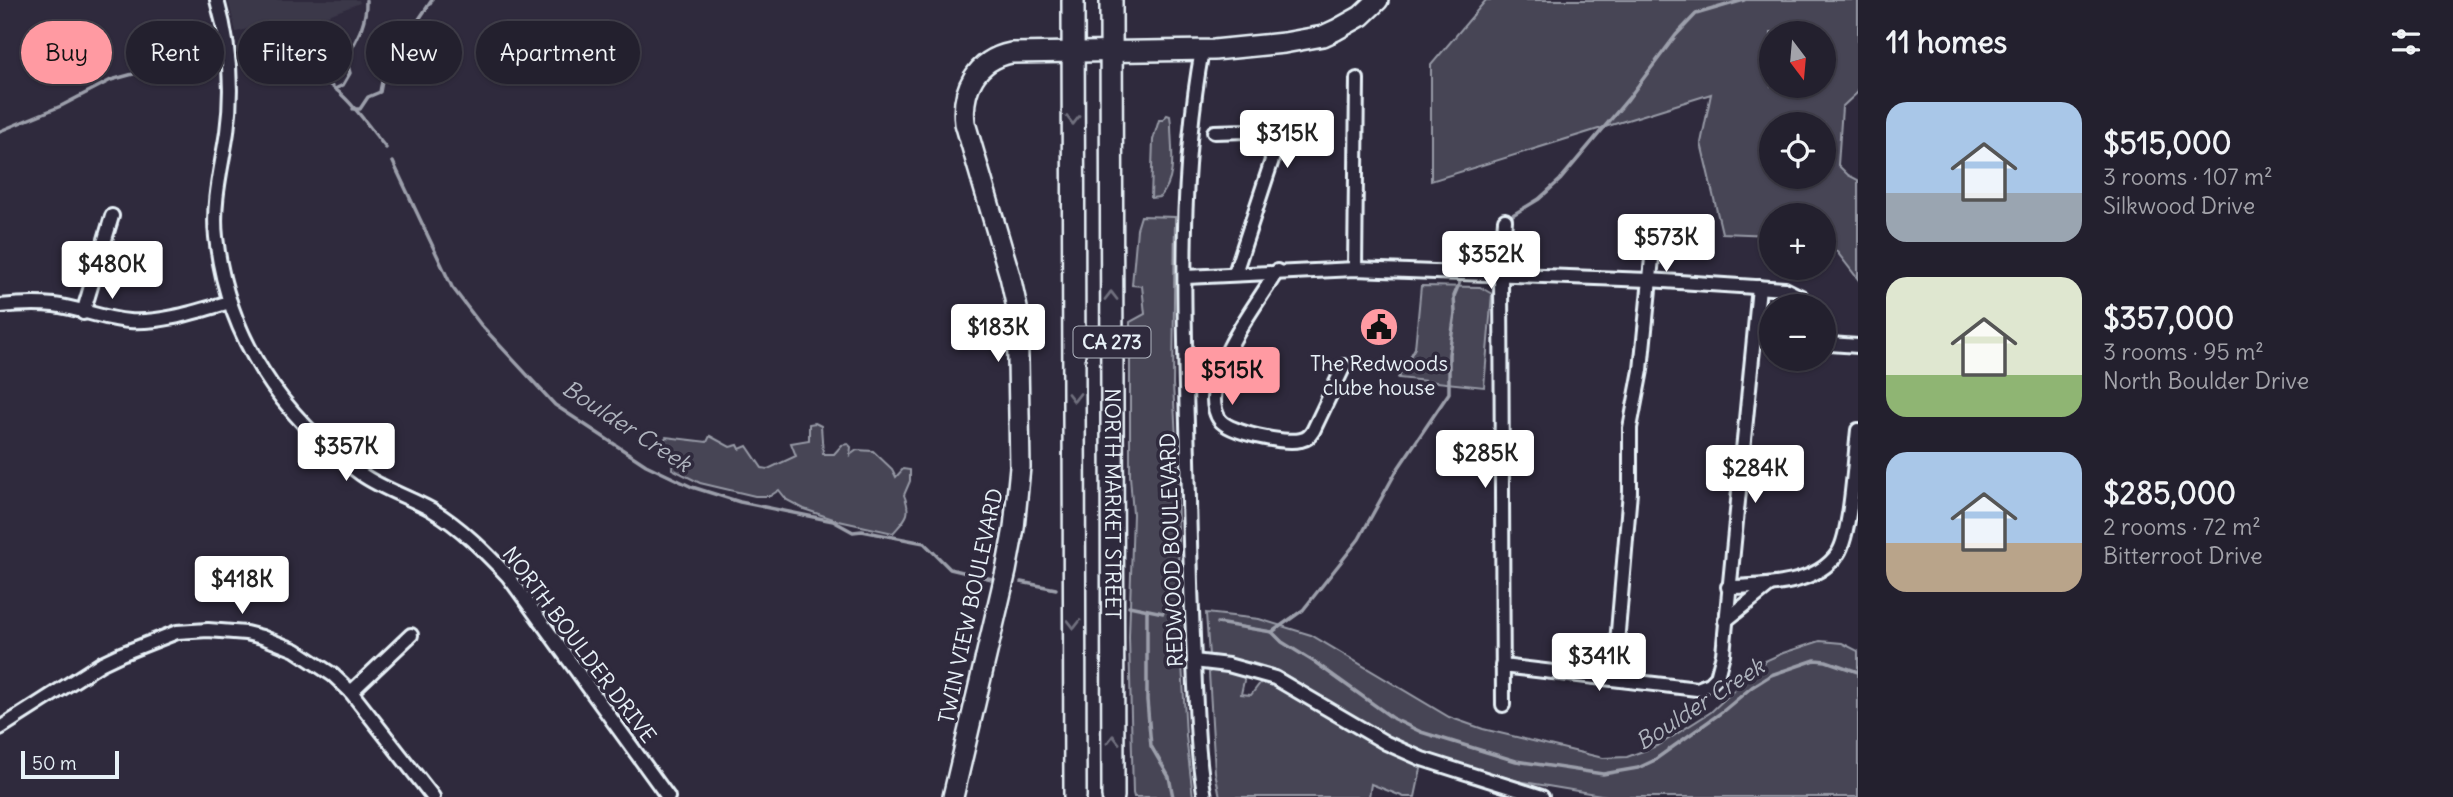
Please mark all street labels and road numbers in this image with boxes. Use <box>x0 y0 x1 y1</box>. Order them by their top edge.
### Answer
road number: CA 273 <box>1074 326 1150 358</box>
street label: NORTH MARKET STREET <box>1099 388 1127 620</box>
street label: REDWOOD BOULEVARD <box>1154 432 1189 668</box>
street label: TWIN VIEW BOULEVARD <box>932 486 1009 726</box>
street label: NORTH BOULDER DRIVE <box>497 541 662 748</box>

